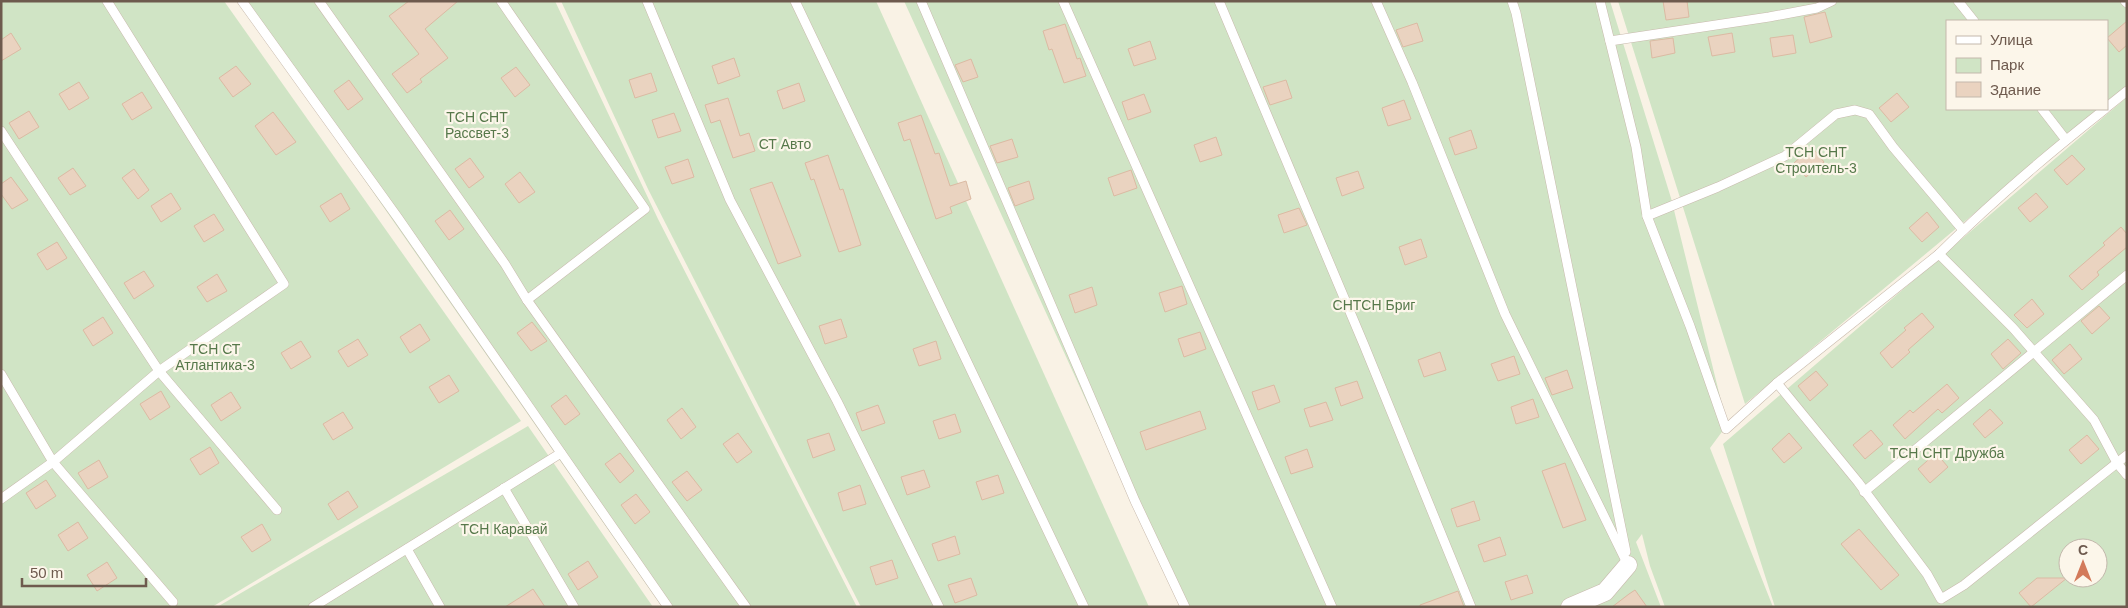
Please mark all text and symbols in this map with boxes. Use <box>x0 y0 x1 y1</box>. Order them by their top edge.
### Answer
legend <box>1946 20 2108 110</box>
text: Улица <box>1990 31 2033 48</box>
text: Парк <box>1990 56 2024 73</box>
text: Здание <box>1990 81 2041 98</box>
park label: ТСН СНТ Рассвет-3 <box>445 109 509 141</box>
park label: СТ Авто <box>759 136 812 152</box>
park label: ТСН СНТ Строитель-3 <box>1775 144 1857 176</box>
park label: СНТСН Бриг <box>1333 297 1415 313</box>
park label: ТСН СТ Атлантика-3 <box>175 341 255 373</box>
park label: ТСН СНТ Дружба <box>1890 445 2005 461</box>
park label: ТСН Каравай <box>460 521 548 537</box>
north arrow <box>2058 538 2108 588</box>
text: С <box>2078 542 2088 558</box>
scale bar <box>22 556 146 588</box>
text: 50 m <box>30 564 63 581</box>

